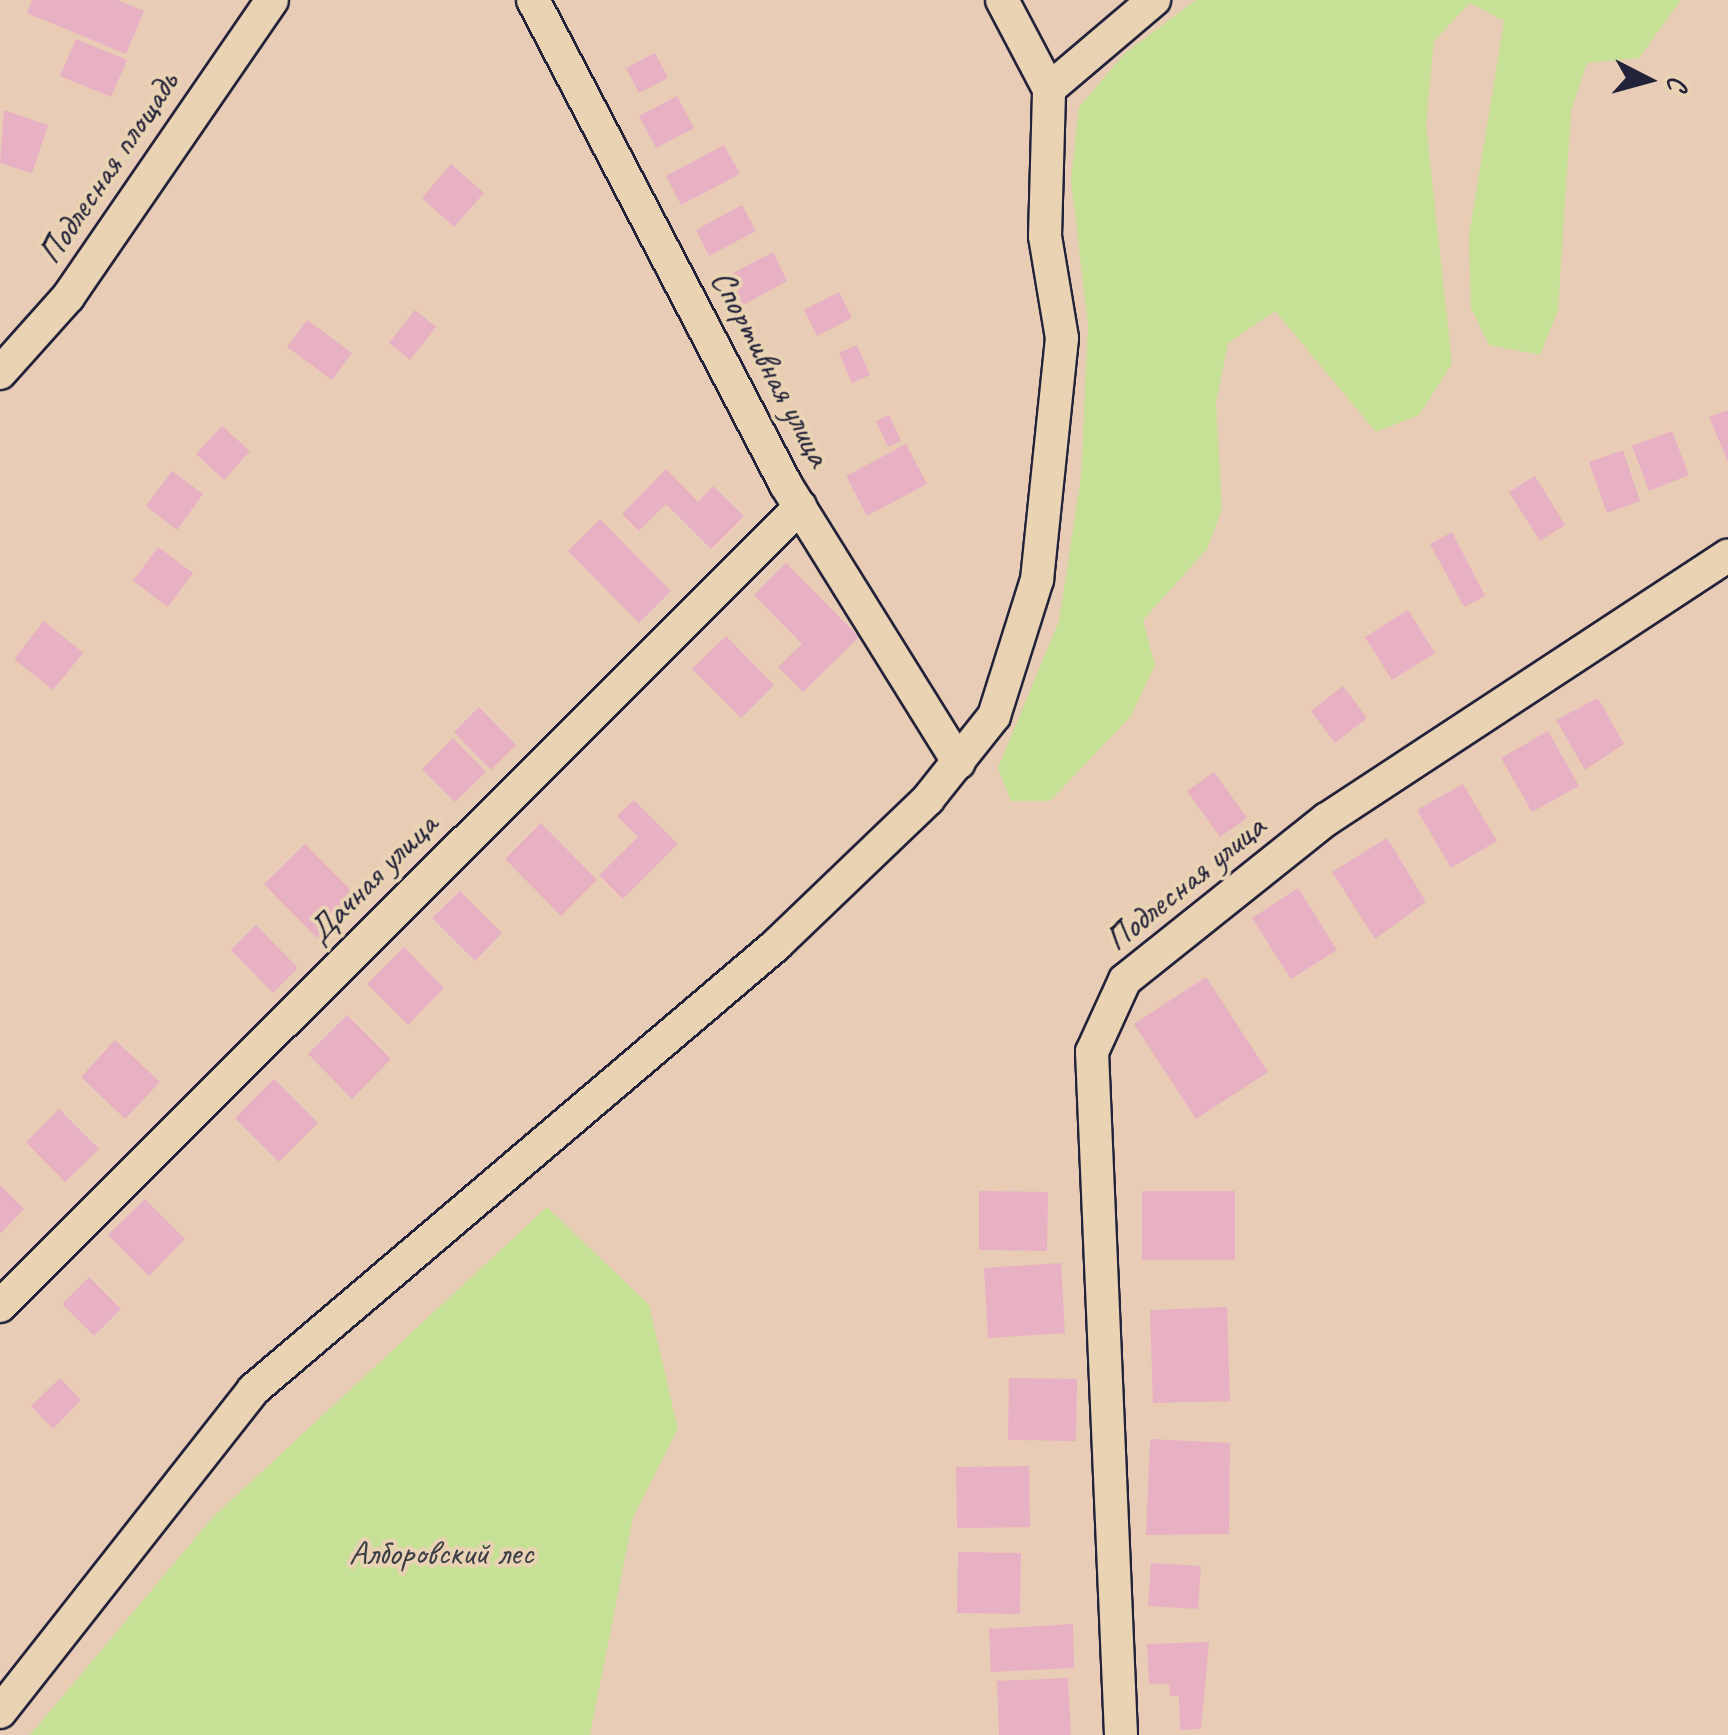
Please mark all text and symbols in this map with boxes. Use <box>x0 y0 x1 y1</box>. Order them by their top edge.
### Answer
north arrow <box>1598 30 1698 130</box>
street label: Подлесная площадь <box>29 64 187 272</box>
text: С <box>1660 75 1696 92</box>
street label: Спортивная улица <box>701 262 841 474</box>
street label: Дачная улица <box>298 804 446 952</box>
street label: Подлесная улица <box>1095 805 1275 961</box>
park label: Алборовский лес <box>349 1532 533 1574</box>

